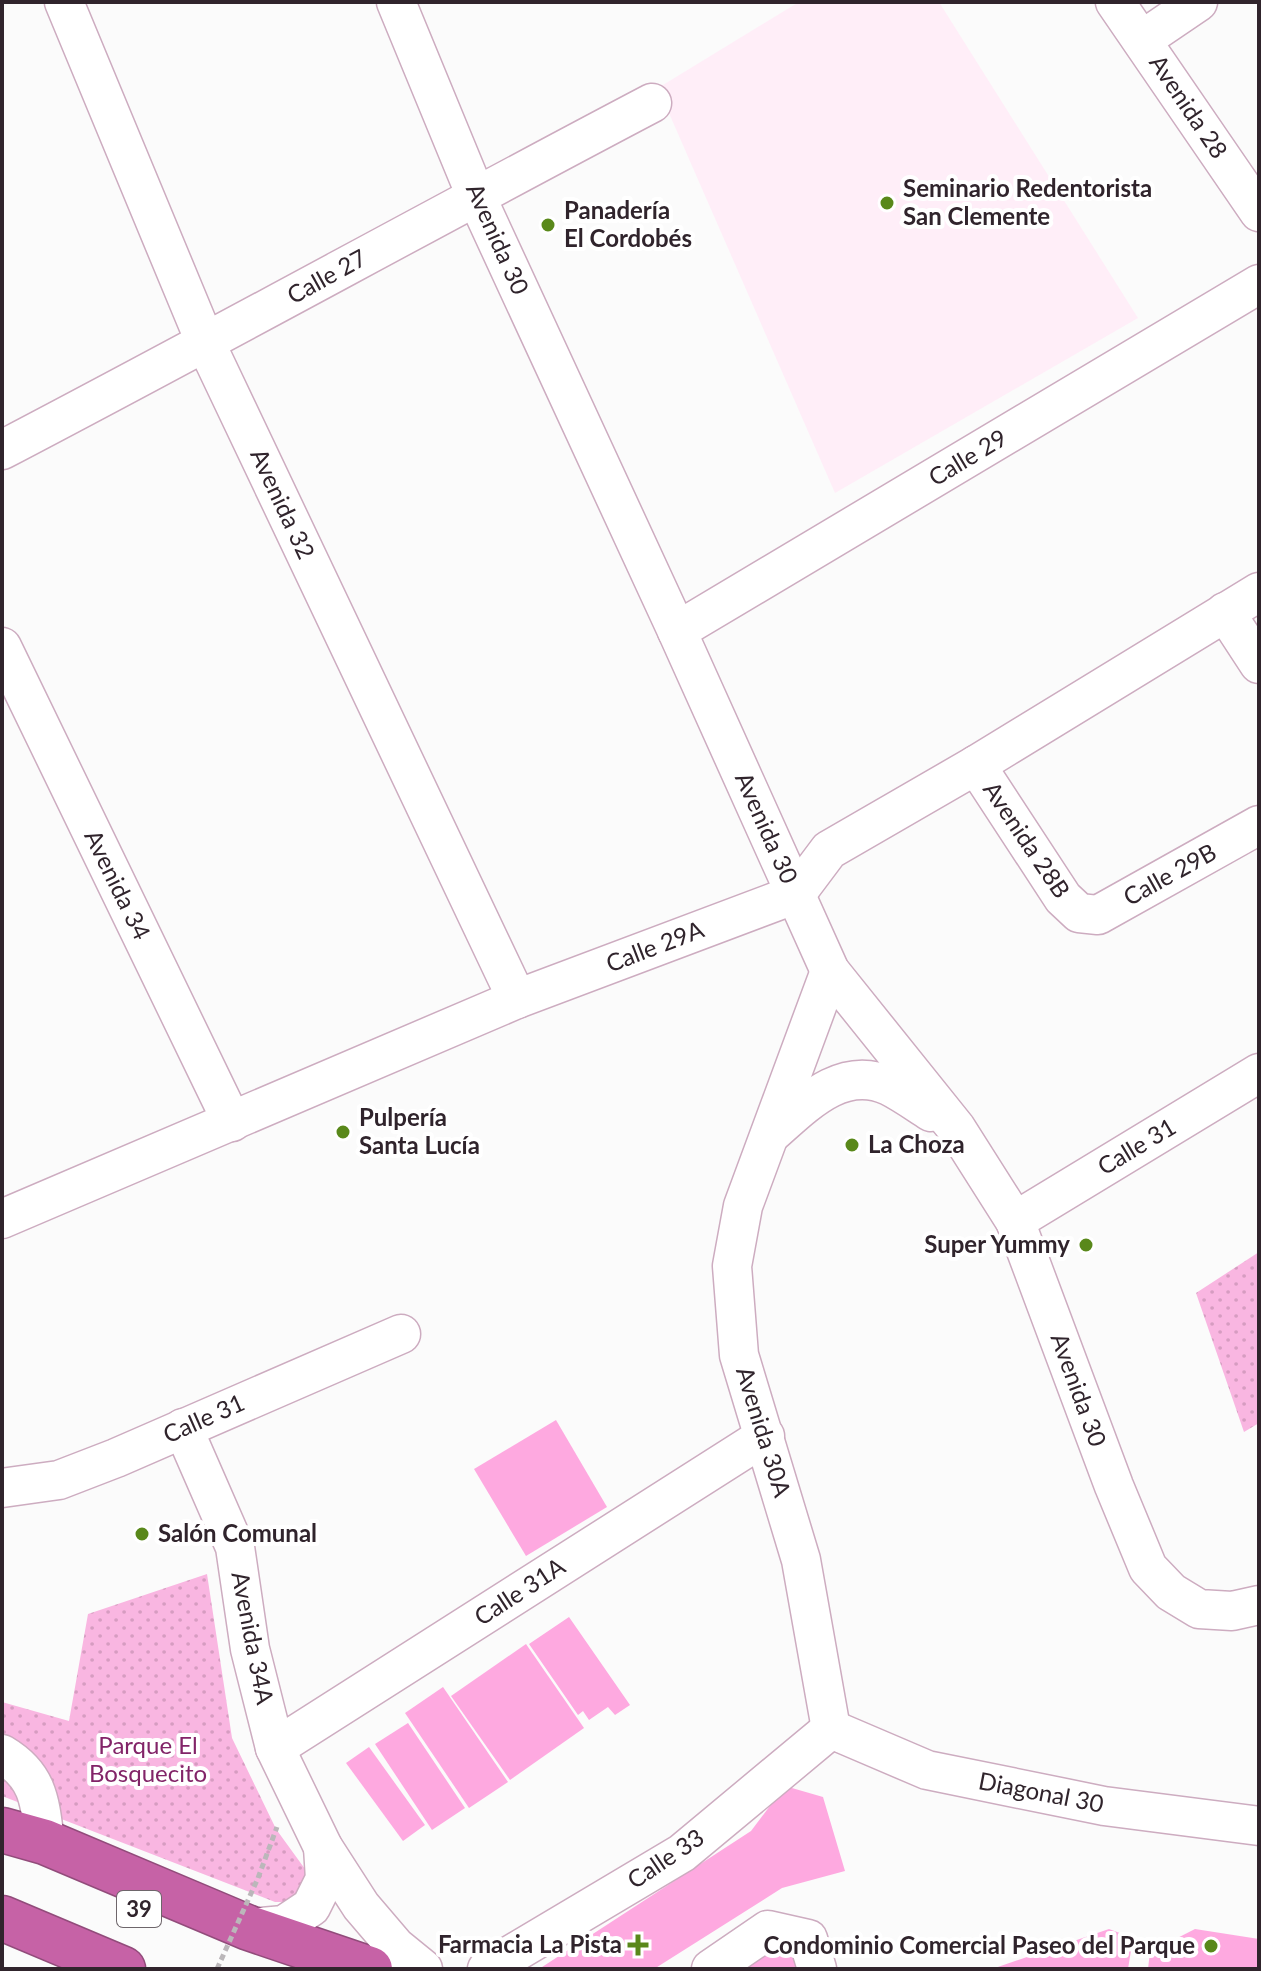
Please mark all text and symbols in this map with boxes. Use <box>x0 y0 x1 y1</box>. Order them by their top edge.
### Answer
street label: Avenida 28 <box>1144 49 1234 163</box>
place label: Seminario Redentorista San Clemente <box>903 173 1152 230</box>
street label: Avenida 30 <box>461 178 536 298</box>
marker: Seminario Redentorista San Clemente <box>878 194 896 212</box>
place label: Panadería El Cordobés <box>564 195 692 252</box>
marker: Panadería El Cordobés <box>539 216 557 234</box>
street label: Calle 27 <box>282 242 371 309</box>
street label: Calle 29 <box>923 422 1012 491</box>
street label: Avenida 32 <box>245 444 322 563</box>
street label: Avenida 30 <box>730 767 805 887</box>
street label: Avenida 28B <box>978 775 1077 903</box>
street label: Avenida 34 <box>79 825 157 944</box>
street label: Calle 29B <box>1118 836 1221 911</box>
street label: Calle 29A <box>602 913 708 977</box>
place label: Pulpería Santa Lucía <box>359 1102 480 1159</box>
street label: Calle 31 <box>1092 1111 1181 1180</box>
marker: Pulpería Santa Lucía <box>334 1123 352 1141</box>
place label: La Choza <box>868 1129 965 1158</box>
marker: La Choza <box>843 1136 861 1154</box>
place label: Super Yummy <box>924 1229 1070 1258</box>
marker: Super Yummy <box>1077 1236 1095 1254</box>
street label: Avenida 30 <box>1046 1329 1113 1450</box>
street label: Avenida 30A <box>731 1363 798 1501</box>
street label: Calle 31 <box>158 1387 249 1448</box>
place label: Salón Comunal <box>158 1518 317 1547</box>
marker: Salón Comunal <box>133 1525 151 1543</box>
street label: Calle 31A <box>468 1550 571 1631</box>
street label: Avenida 34A <box>226 1569 281 1707</box>
park label: Parque El Bosquecito <box>89 1730 207 1787</box>
street label: Diagonal 30 <box>976 1765 1106 1818</box>
street label: Calle 33 <box>621 1822 709 1894</box>
road number: 39 <box>117 1891 161 1927</box>
place label: Farmacia La Pista <box>438 1929 622 1958</box>
place label: Condominio Comercial Paseo del Parque <box>763 1930 1195 1959</box>
marker: Farmacia La Pista <box>629 1936 647 1954</box>
marker: Condominio Comercial Paseo del Parque <box>1202 1937 1220 1955</box>

